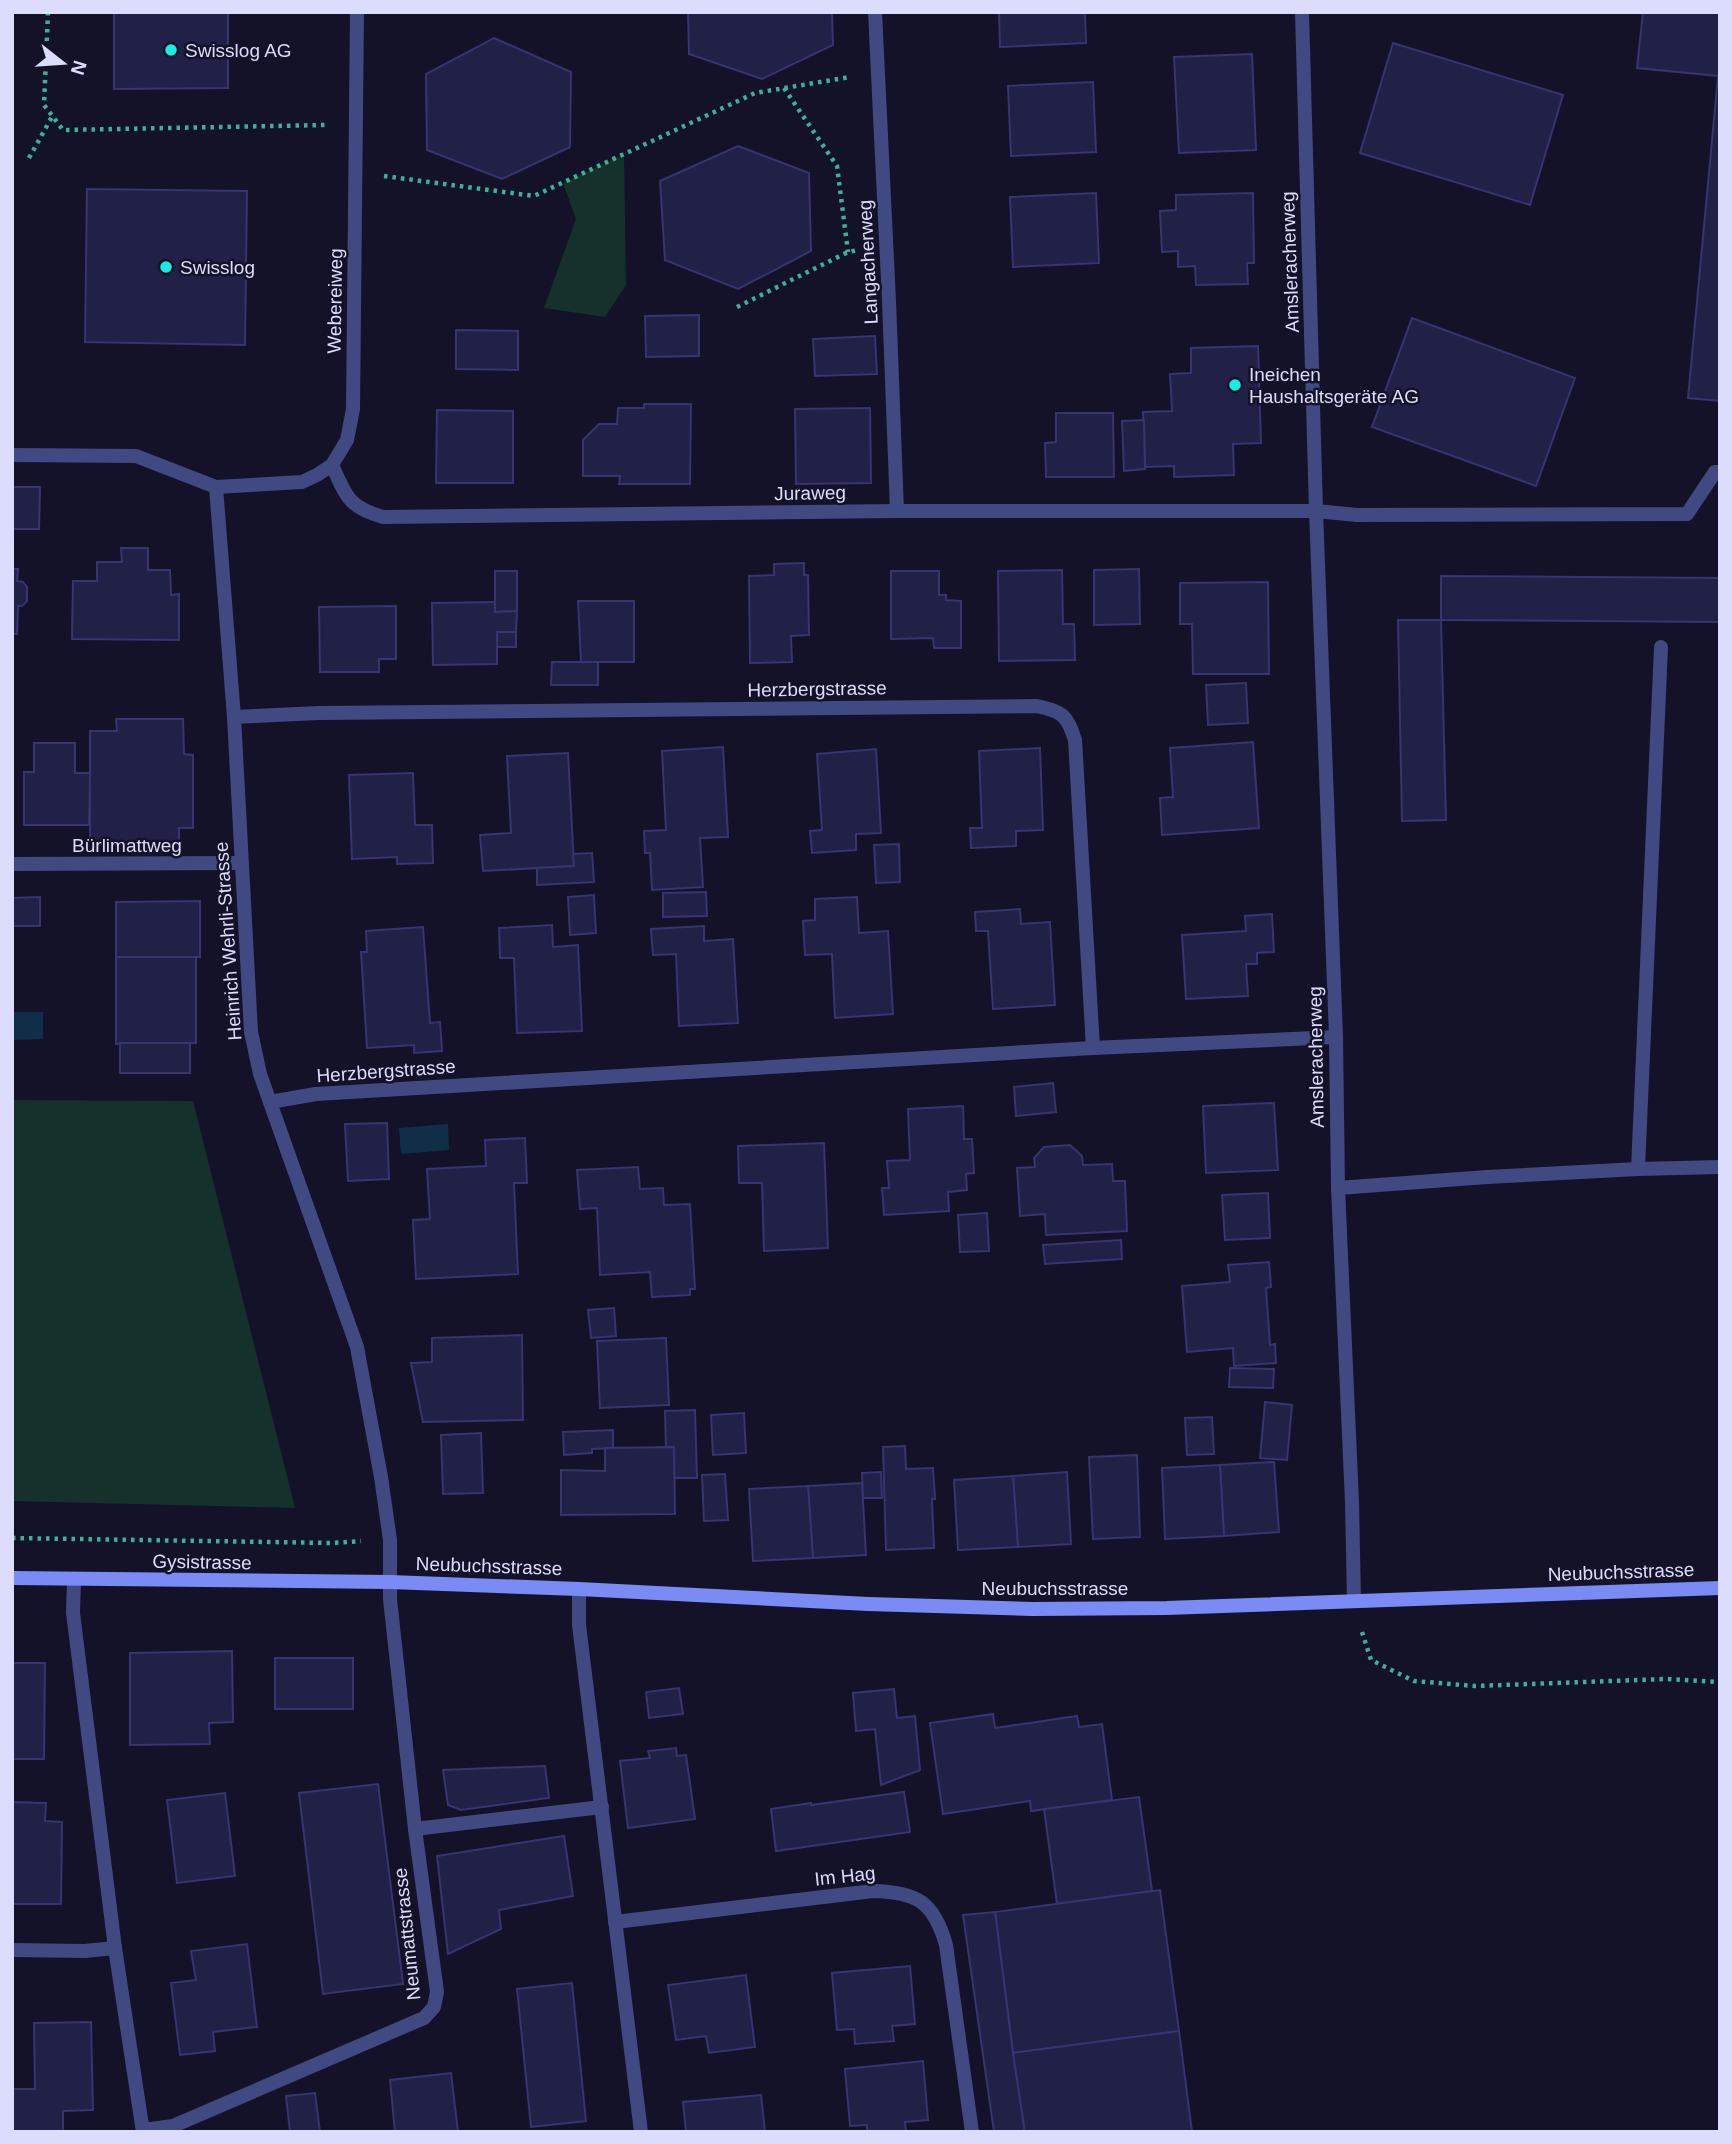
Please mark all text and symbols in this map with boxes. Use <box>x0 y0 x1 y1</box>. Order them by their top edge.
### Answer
north arrow <box>28 28 98 98</box>
place label: Swisslog AG <box>185 40 292 61</box>
marker: Swisslog AG <box>163 42 179 58</box>
text: N <box>67 58 91 77</box>
street label: Amsleracherweg <box>1277 191 1303 333</box>
street label: Langacherweg <box>854 199 882 325</box>
street label: Webereiweg <box>324 248 346 354</box>
place label: Swisslog <box>180 257 255 278</box>
marker: Swisslog <box>158 259 174 275</box>
place label: Ineichen Haushaltsgeräte AG <box>1249 364 1419 407</box>
marker: Ineichen Haushaltsgeräte AG <box>1227 377 1243 393</box>
street label: Juraweg <box>774 482 846 504</box>
street label: Herzbergstrasse <box>747 677 887 701</box>
street label: Bürlimattweg <box>72 835 182 856</box>
street label: Heinrich Wehrli-Strasse <box>211 841 245 1041</box>
street label: Amsleracherweg <box>1304 986 1328 1128</box>
street label: Herzbergstrasse <box>316 1056 456 1086</box>
street label: Gysistrasse <box>152 1551 252 1573</box>
street label: Neubuchsstrasse <box>415 1553 563 1579</box>
street label: Neubuchsstrasse <box>1547 1559 1695 1585</box>
street label: Neubuchsstrasse <box>982 1578 1128 1599</box>
street label: Im Hag <box>813 1862 877 1890</box>
street label: Neumattstrasse <box>390 1867 424 2001</box>

